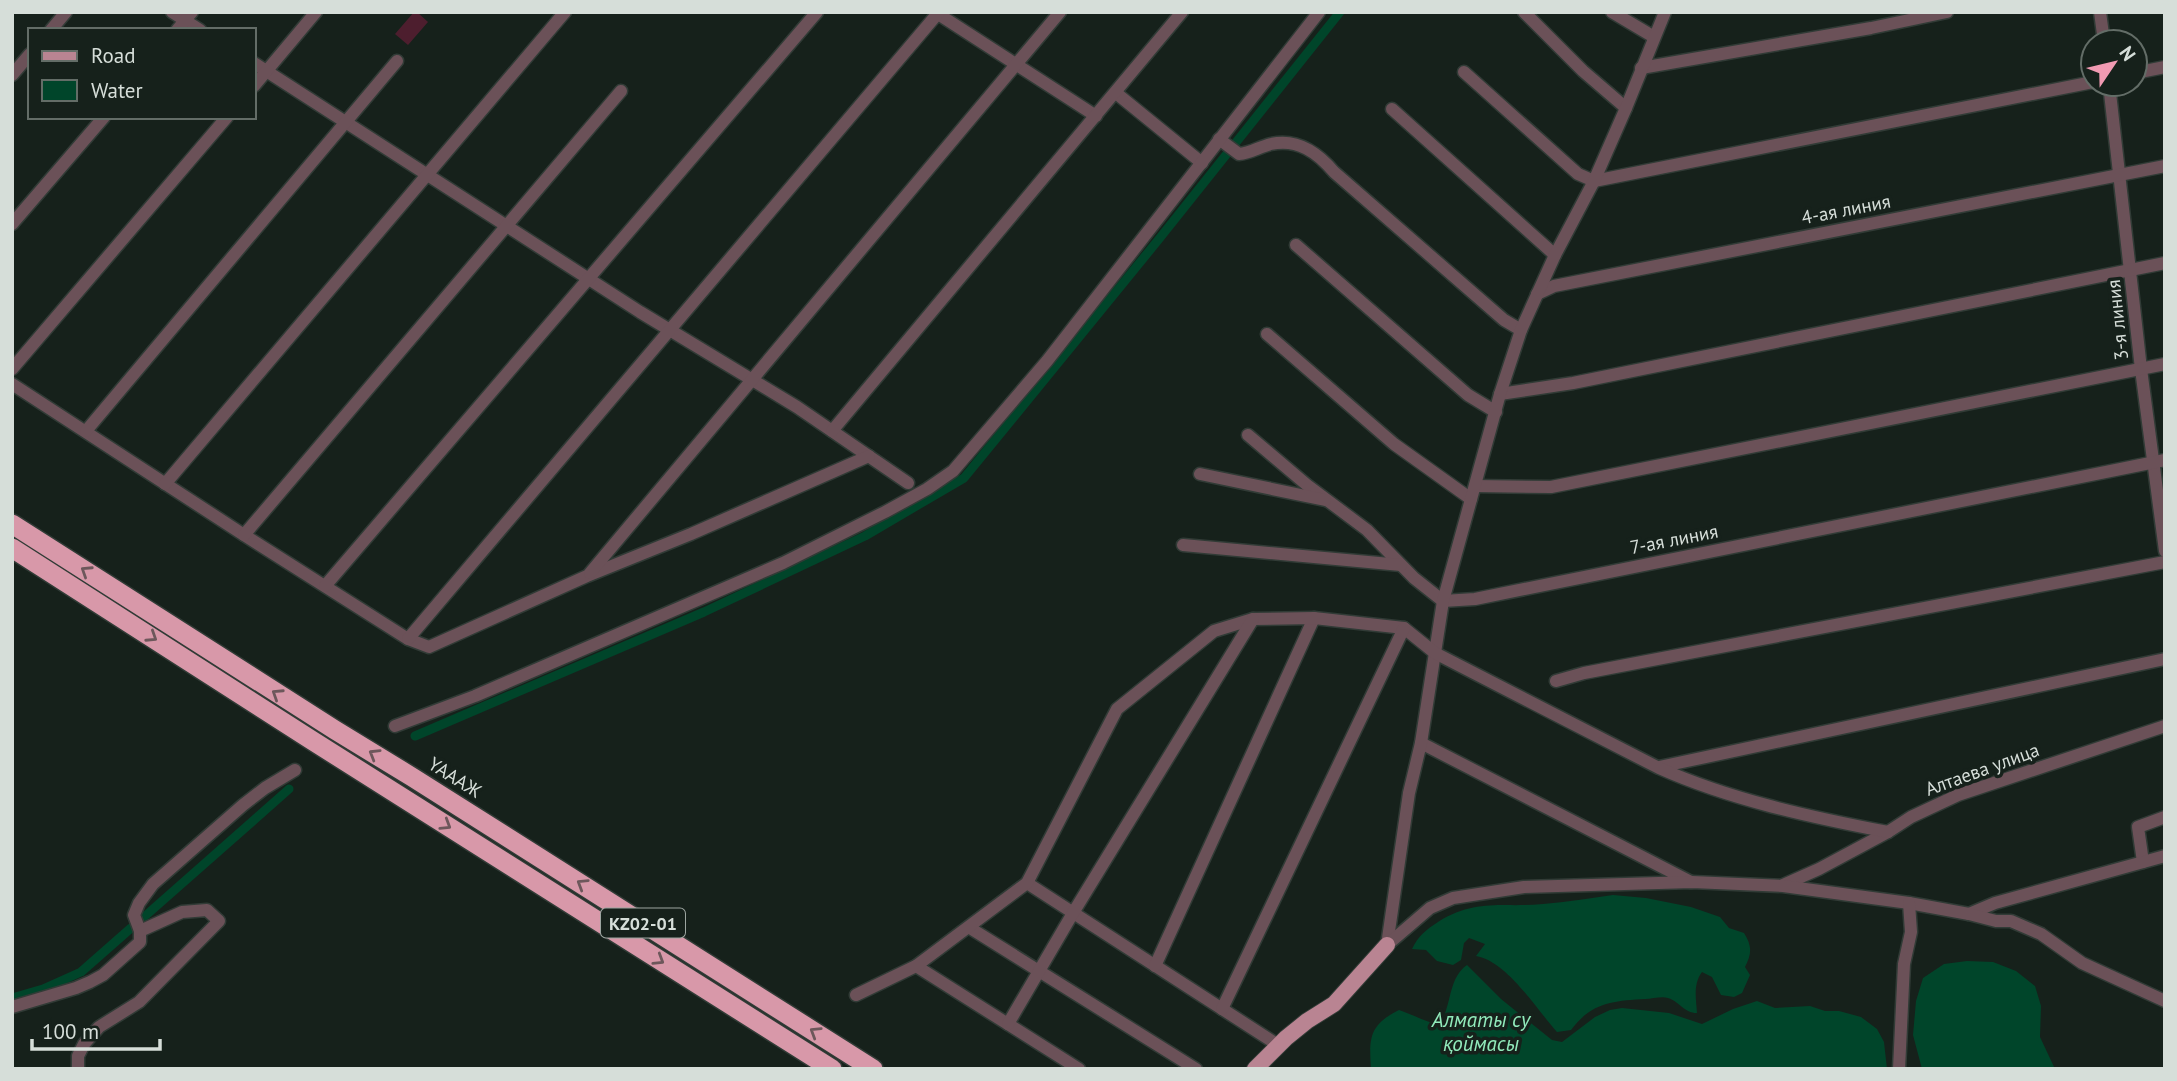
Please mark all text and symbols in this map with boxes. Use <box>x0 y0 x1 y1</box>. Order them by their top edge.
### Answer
legend <box>28 28 256 119</box>
north arrow <box>2079 28 2149 98</box>
text: N <box>2115 41 2141 65</box>
text: Road <box>91 42 135 69</box>
text: Water <box>91 77 143 104</box>
street label: 4-ая линия <box>1799 189 1893 229</box>
street label: 3-я линия <box>2101 279 2133 361</box>
street label: 7-ая линия <box>1628 519 1720 559</box>
one-way arrow <box>81 567 94 579</box>
one-way arrow <box>145 629 158 642</box>
one-way arrow <box>272 689 285 702</box>
street label: Алтаева улица <box>1922 737 2042 801</box>
one-way arrow <box>368 749 381 762</box>
street label: ҮАААЖ <box>424 751 487 803</box>
one-way arrow <box>439 817 452 830</box>
one-way arrow <box>576 880 589 893</box>
road number: KZ02-01 <box>601 908 685 938</box>
one-way arrow <box>652 951 665 964</box>
water label: Алматы су қоймасы <box>1431 1006 1532 1057</box>
scale bar <box>32 1007 159 1052</box>
text: 100 m <box>42 1018 99 1045</box>
one-way arrow <box>810 1028 823 1041</box>

